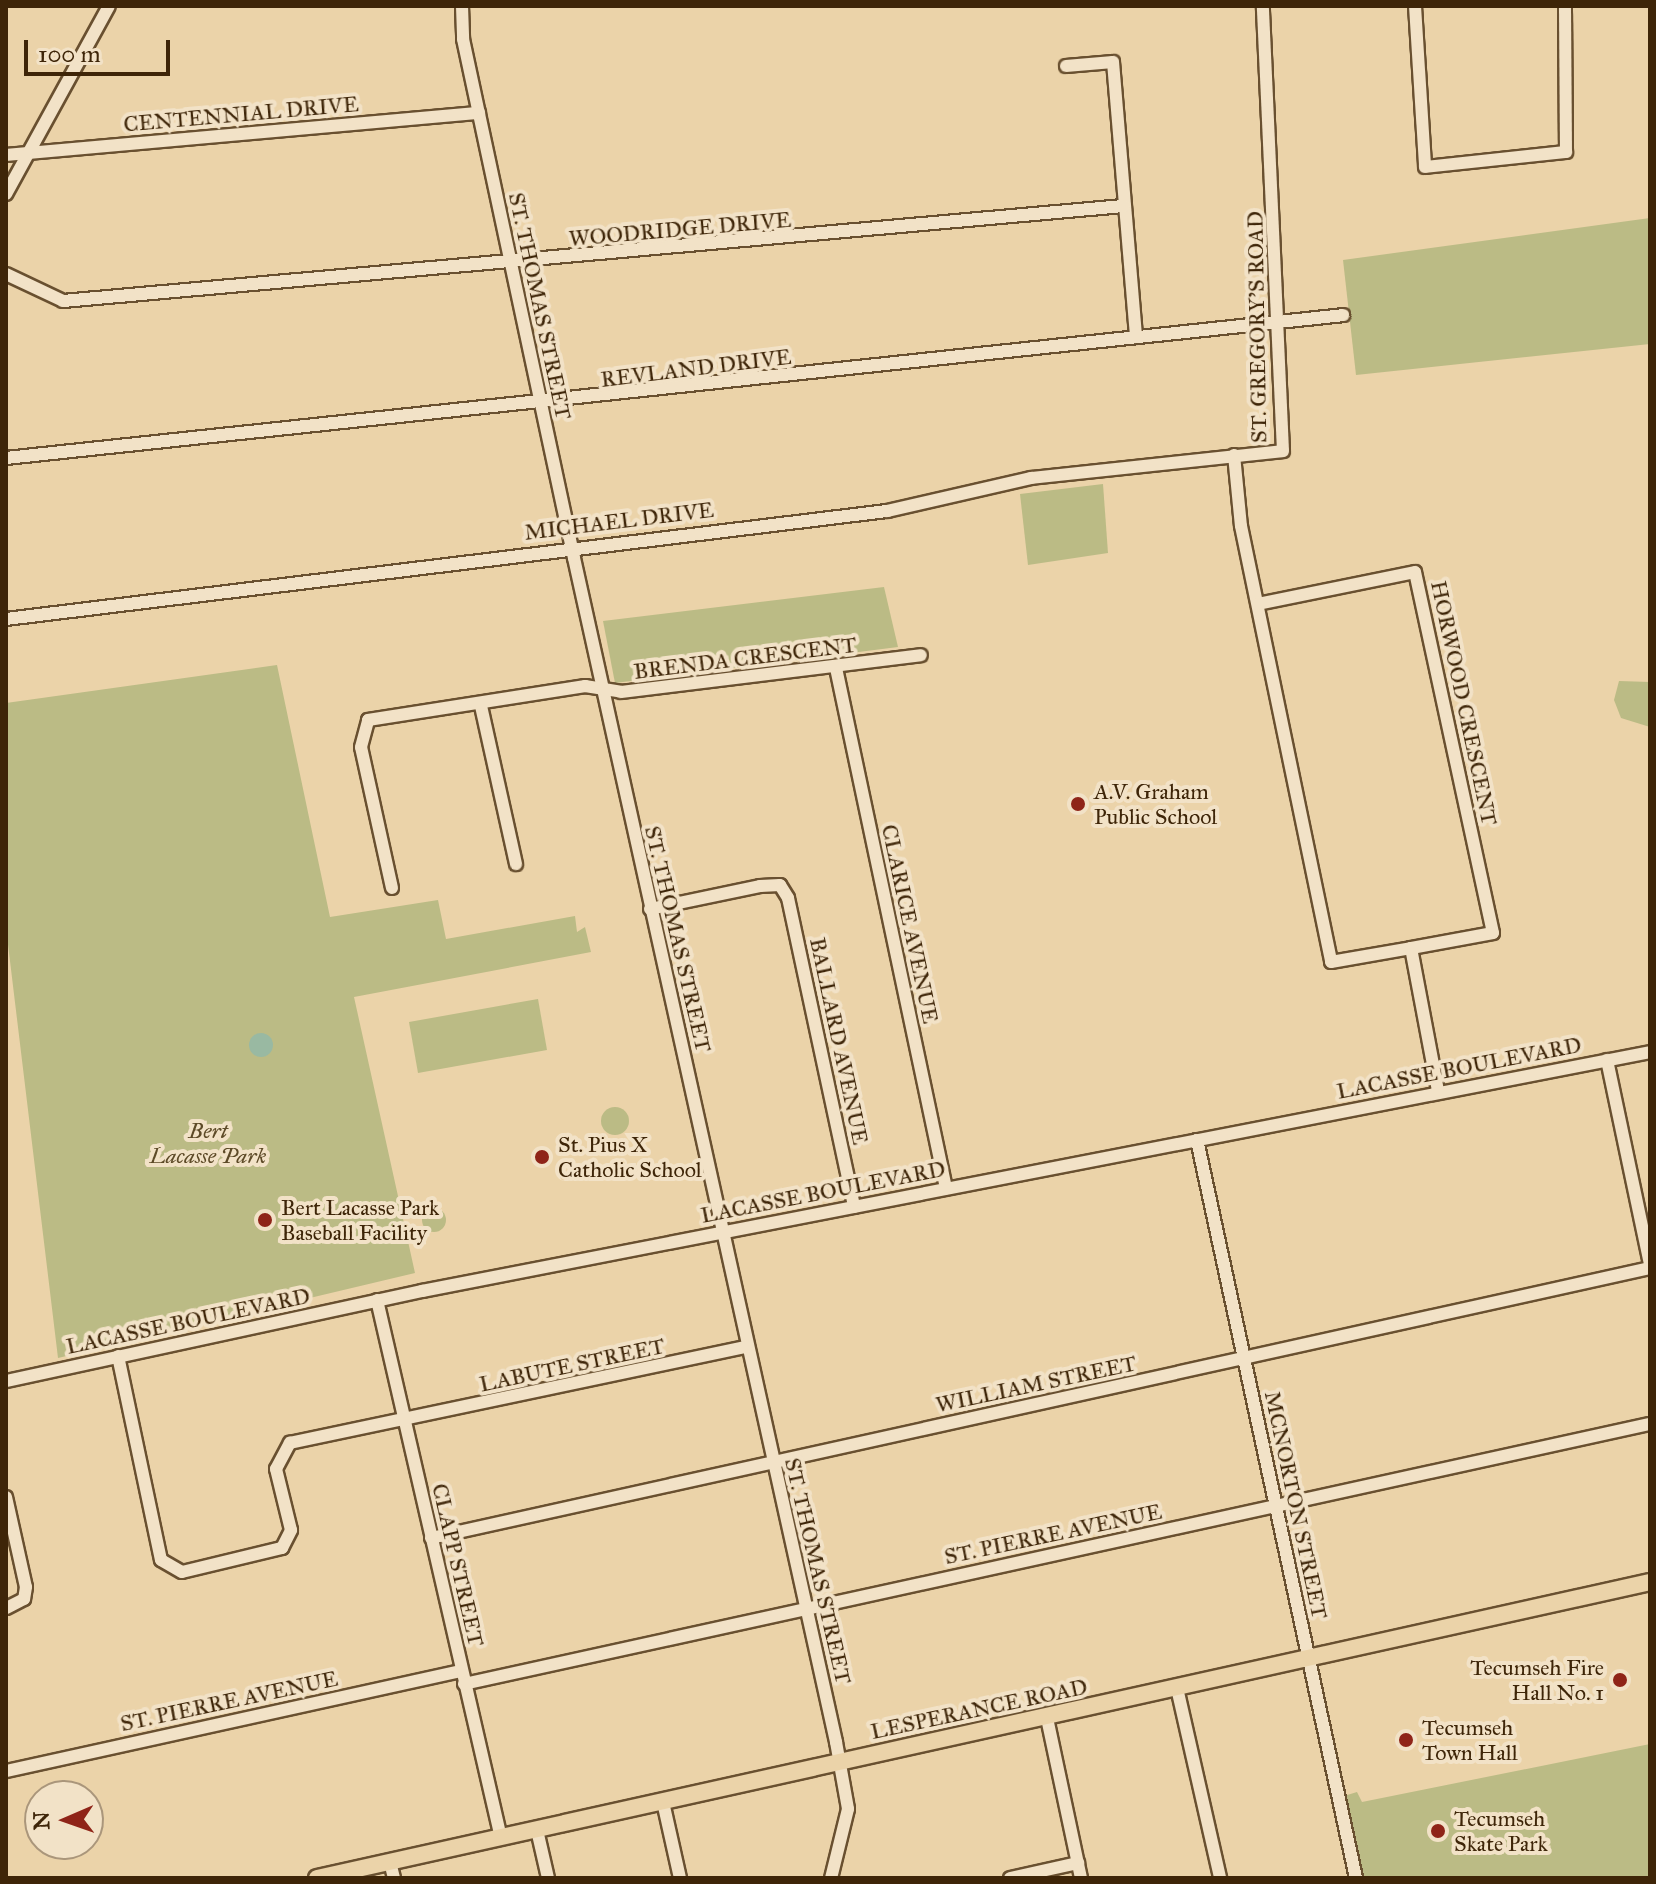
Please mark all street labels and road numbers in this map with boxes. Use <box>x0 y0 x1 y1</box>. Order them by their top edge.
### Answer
street label: CENTENNIAL DRIVE <box>122 91 360 137</box>
street label: ST. THOMAS STREET <box>503 190 577 422</box>
street label: WOODRIDGE DRIVE <box>568 206 792 252</box>
street label: ST. GREGORY'S ROAD <box>1242 211 1272 443</box>
street label: REVLAND DRIVE <box>599 343 793 393</box>
street label: MICHAEL DRIVE <box>523 496 715 546</box>
street label: HORWOOD CRESCENT <box>1425 578 1503 828</box>
street label: BRENDA CRESCENT <box>632 631 858 685</box>
street label: CLARICE AVENUE <box>876 822 944 1026</box>
street label: ST. THOMAS STREET <box>639 823 717 1055</box>
street label: BALLARD AVENUE <box>804 935 874 1147</box>
street label: LACASSE BOULEVARD <box>1334 1031 1584 1105</box>
street label: LACASSE BOULEVARD <box>698 1155 948 1229</box>
street label: LACASSE BOULEVARD <box>64 1282 312 1360</box>
street label: LABUTE STREET <box>477 1332 667 1398</box>
street label: WILLIAM STREET <box>933 1350 1139 1418</box>
street label: MCNORTON STREET <box>1259 1389 1333 1621</box>
street label: ST. THOMAS STREET <box>779 1455 857 1687</box>
street label: CLAPP STREET <box>426 1481 490 1649</box>
street label: ST. PIERRE AVENUE <box>942 1498 1164 1570</box>
street label: ST. PIERRE AVENUE <box>118 1665 340 1737</box>
street label: LESPERANCE ROAD <box>868 1673 1090 1745</box>

